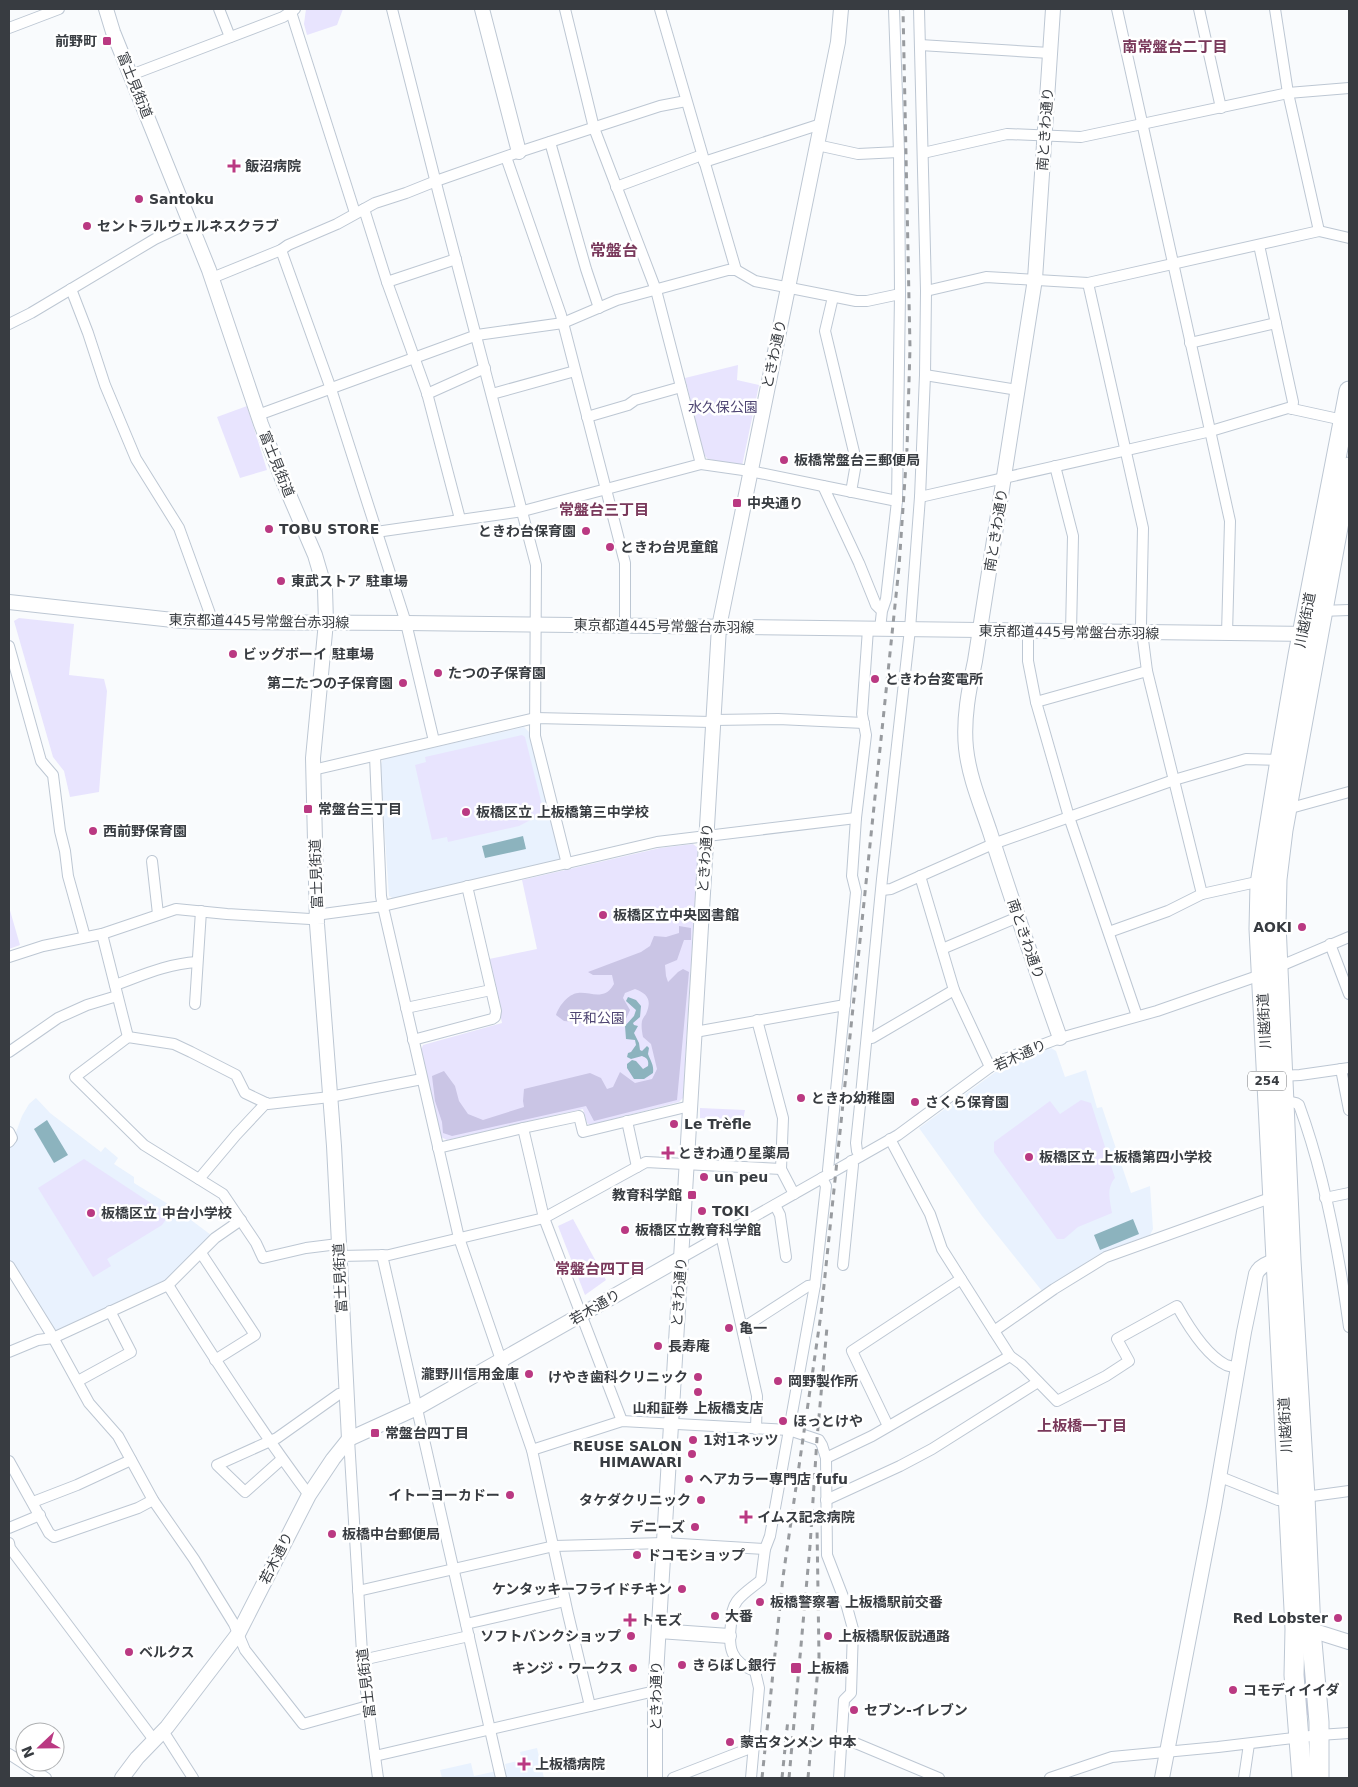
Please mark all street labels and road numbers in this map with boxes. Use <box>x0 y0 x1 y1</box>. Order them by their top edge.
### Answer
street label: 富士見街道 <box>114 50 156 120</box>
street label: 南ときわ通り <box>1034 87 1056 171</box>
street label: ときわ通り <box>759 318 789 390</box>
street label: 富士見街道 <box>256 429 298 499</box>
street label: 南ときわ通り <box>982 487 1010 573</box>
street label: 川越街道 <box>1292 591 1318 649</box>
street label: 東京都道445号常盤台赤羽線 <box>169 611 349 631</box>
street label: 東京都道445号常盤台赤羽線 <box>574 616 754 636</box>
street label: 東京都道445号常盤台赤羽線 <box>979 622 1159 642</box>
street label: ときわ通り <box>695 823 715 893</box>
street label: 富士見街道 <box>307 839 325 909</box>
street label: 南ときわ通り <box>1005 897 1047 981</box>
street label: 川越街道 <box>1255 993 1273 1049</box>
street label: 若木通り <box>991 1036 1049 1074</box>
road number: 254 <box>1248 1072 1286 1090</box>
street label: 富士見街道 <box>330 1243 350 1313</box>
street label: ときわ通り <box>669 1257 689 1327</box>
street label: 若木通り <box>567 1286 623 1328</box>
street label: 川越街道 <box>1276 1397 1294 1453</box>
street label: 若木通り <box>256 1529 296 1587</box>
street label: 富士見街道 <box>354 1647 378 1719</box>
street label: ときわ通り <box>647 1661 665 1731</box>

